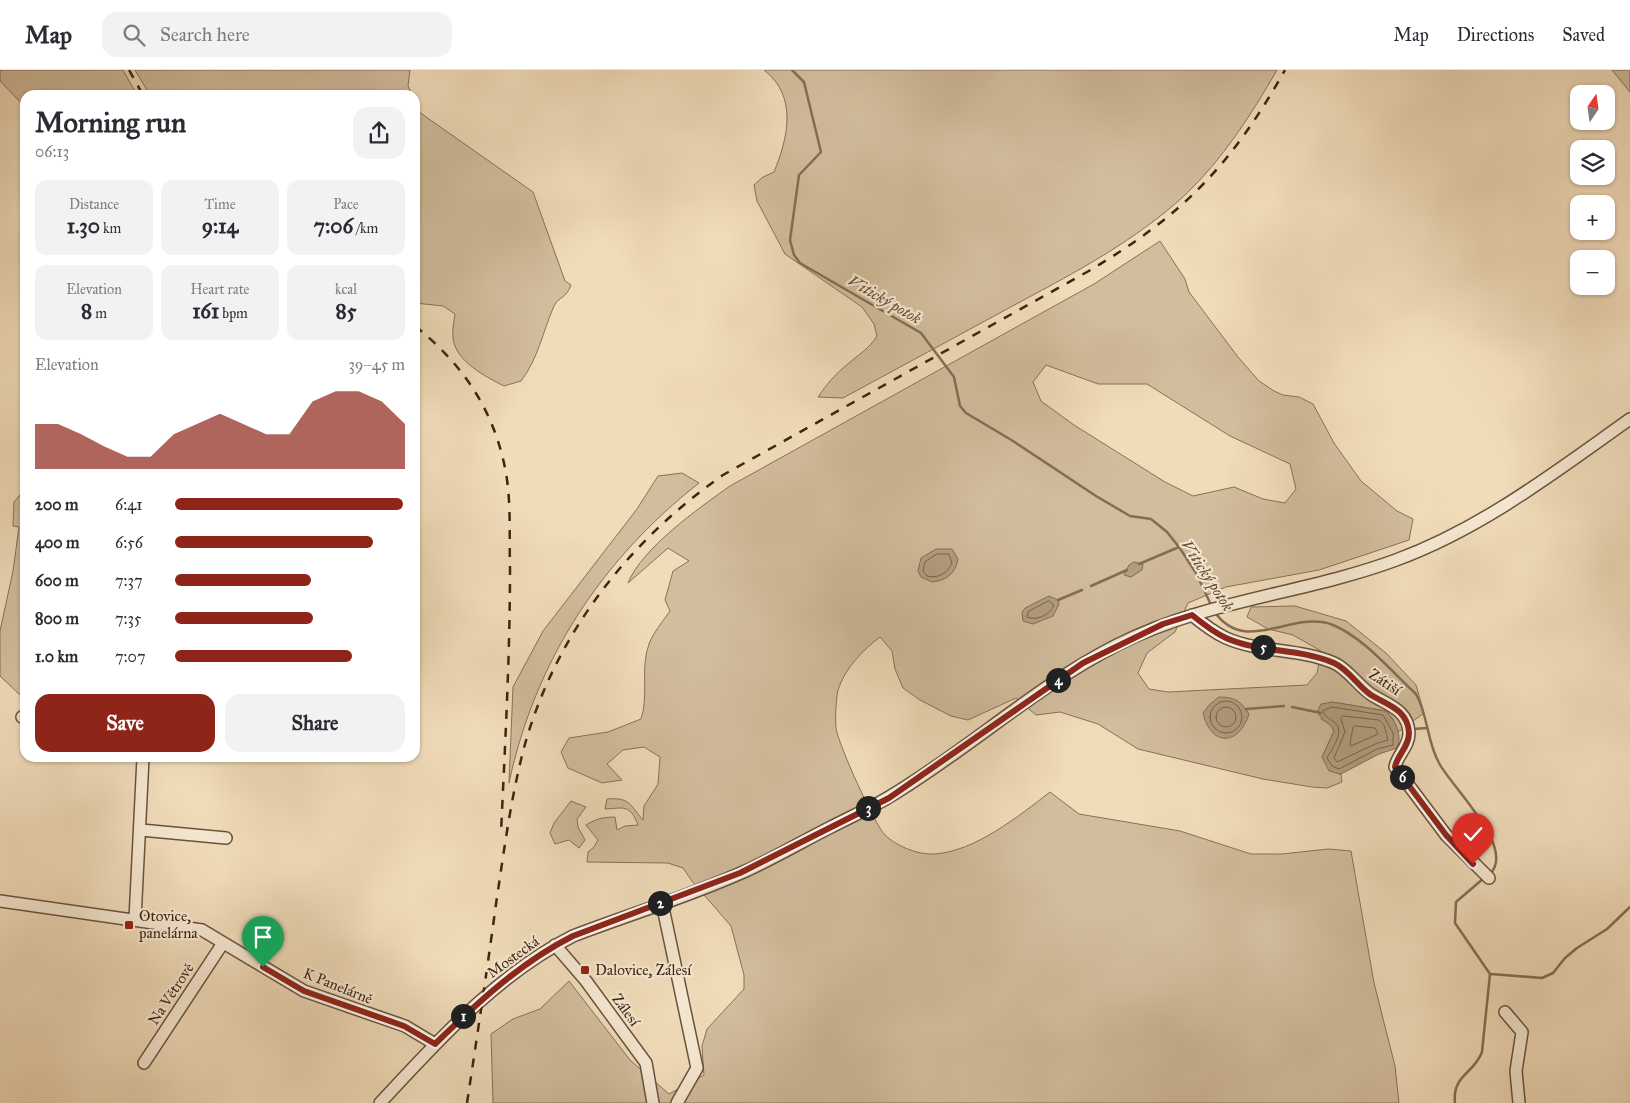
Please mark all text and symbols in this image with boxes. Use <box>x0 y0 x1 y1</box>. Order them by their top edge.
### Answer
search box <box>102 12 452 57</box>
text: Map <box>25 20 72 50</box>
icon: search <box>120 21 148 49</box>
text: Search here <box>160 23 250 46</box>
text: Map <box>1393 24 1429 46</box>
text: Directions <box>1457 24 1534 46</box>
text: Saved <box>1562 24 1605 46</box>
north arrow <box>1570 85 1615 130</box>
map controls <box>1570 85 1615 295</box>
text: Morning run <box>35 105 186 140</box>
button: share <box>353 107 405 159</box>
button: layers <box>1570 140 1615 185</box>
text: 06:13 <box>35 142 69 161</box>
button: + <box>1570 195 1615 240</box>
text: Distance <box>69 196 119 213</box>
text: Time <box>205 196 236 213</box>
text: Pace <box>333 196 359 213</box>
text: 1.30 <box>67 213 100 239</box>
text: 9:14 <box>202 213 238 239</box>
text: 7:06 <box>314 213 353 239</box>
text: km <box>100 220 121 237</box>
text: /km <box>353 220 378 237</box>
button: − <box>1570 250 1615 295</box>
water label: Vitický potok <box>844 271 925 329</box>
text: Elevation <box>66 281 122 298</box>
text: Heart rate <box>191 281 249 298</box>
text: kcal <box>335 281 357 298</box>
text: 8 <box>81 298 92 324</box>
text: 161 <box>192 298 219 324</box>
text: 85 <box>336 298 356 324</box>
text: m <box>92 305 107 322</box>
text: bpm <box>219 305 248 322</box>
text: Elevation <box>35 355 99 374</box>
text: 39–45 m <box>348 355 405 374</box>
text: 200 m <box>35 495 78 514</box>
text: 6:41 <box>115 495 142 514</box>
text: 400 m <box>35 533 79 552</box>
text: 6:56 <box>115 533 143 552</box>
water label: Vitický potok <box>1177 536 1238 615</box>
text: 600 m <box>35 571 79 590</box>
text: 7:37 <box>115 571 143 590</box>
text: 800 m <box>35 609 79 628</box>
text: 7:35 <box>115 609 141 628</box>
pin: 5 <box>1250 634 1276 660</box>
text: 5 <box>1260 639 1267 656</box>
text: 1.0 km <box>35 647 78 666</box>
text: 7:07 <box>115 647 145 666</box>
street label: Zátiší <box>1366 665 1405 700</box>
pin: 4 <box>1046 668 1070 692</box>
text: 4 <box>1055 672 1062 689</box>
button: Save <box>35 694 215 752</box>
button: Share <box>225 694 405 752</box>
pin: 6 <box>1390 764 1414 790</box>
text: 6 <box>1399 769 1406 786</box>
pin: 3 <box>856 796 880 820</box>
text: 3 <box>866 800 871 817</box>
pin <box>1452 813 1494 864</box>
icon: check <box>1459 820 1487 848</box>
pin: 2 <box>648 890 672 916</box>
text: 2 <box>657 895 664 912</box>
place label: Otovice, panelárna <box>138 907 198 942</box>
pin <box>242 916 284 967</box>
marker: Otovice, panelárna <box>123 919 135 931</box>
icon: arrive <box>249 923 277 951</box>
street label: Mostecká <box>484 932 543 982</box>
street label: Na Větrově <box>144 960 198 1028</box>
place label: Dalovice, Zálesí <box>595 961 692 979</box>
street label: K Panelárně <box>301 964 375 1008</box>
marker: Dalovice, Zálesí <box>579 964 591 976</box>
street label: Zálesí <box>608 990 644 1030</box>
pin: 1 <box>450 1004 476 1028</box>
text: 1 <box>461 1008 466 1025</box>

